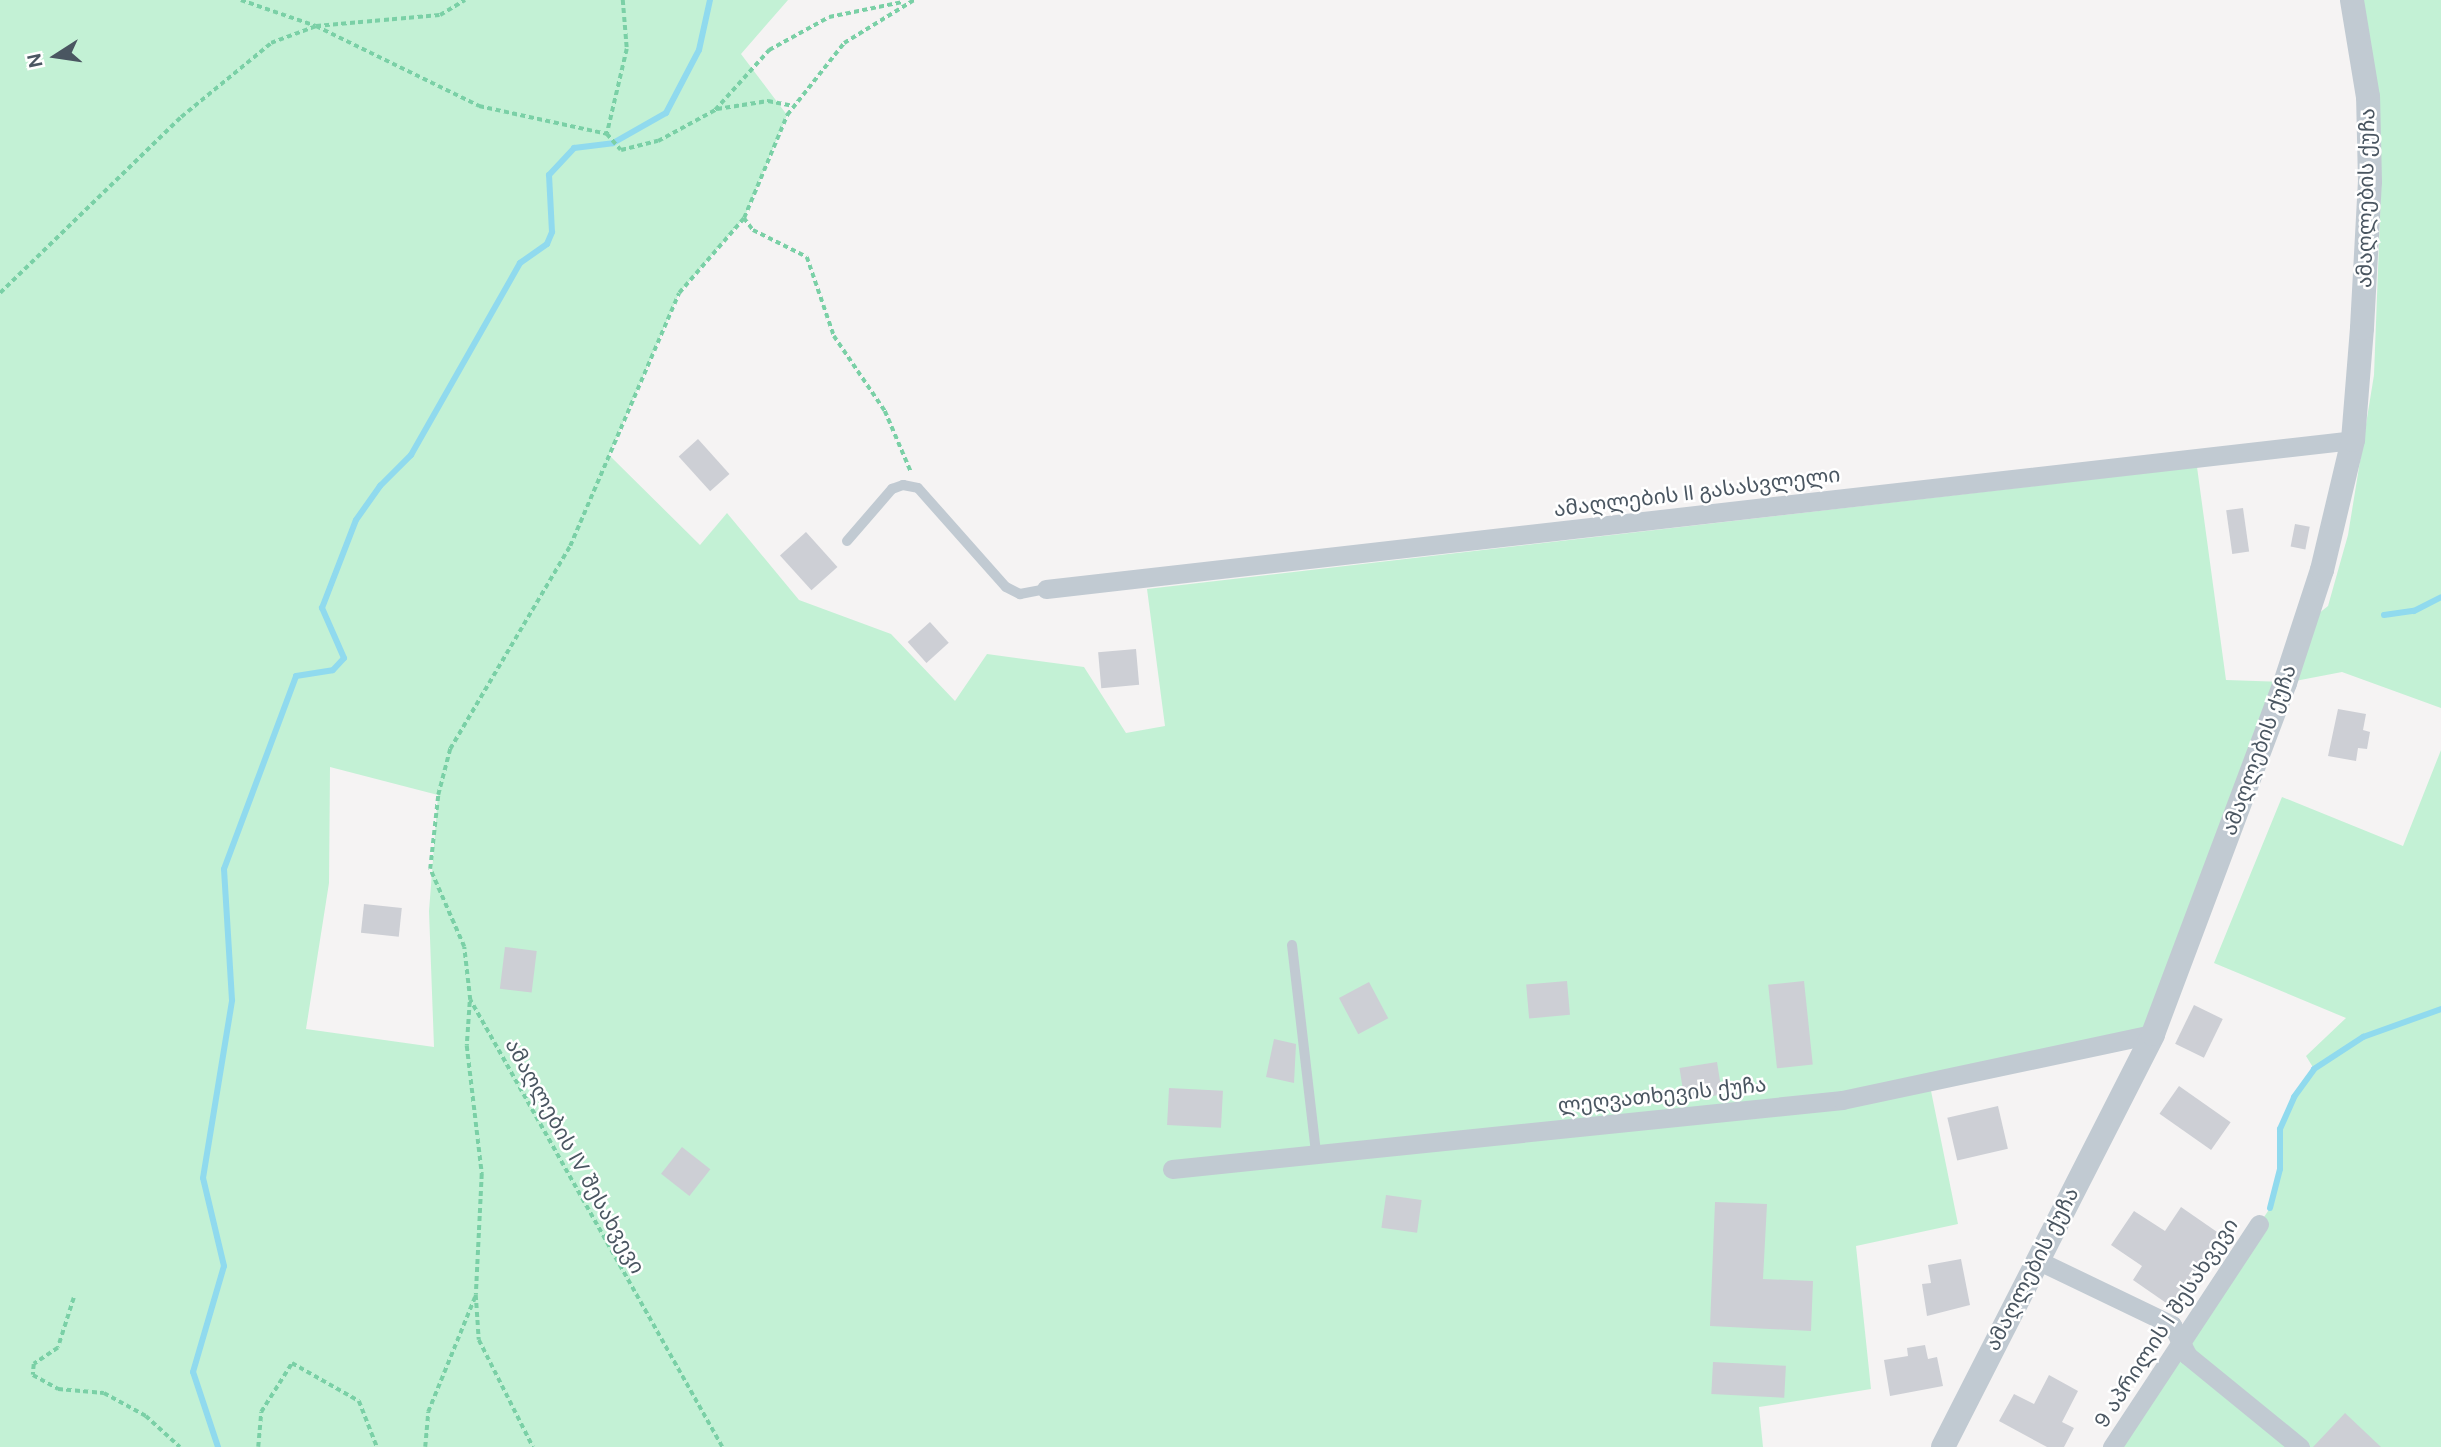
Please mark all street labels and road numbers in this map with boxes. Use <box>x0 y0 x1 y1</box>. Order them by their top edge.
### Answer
street label: ამაღლების ქუჩა <box>2352 108 2380 288</box>
street label: ამაღლების II გასასვლელი <box>1552 462 1842 522</box>
street label: ამაღლების ქუჩა <box>2216 661 2302 839</box>
street label: ამაღლების IV შესახვევი <box>500 1034 650 1278</box>
street label: ლეღვათხევის ქუჩა <box>1556 1072 1768 1118</box>
street label: ამაღლების ქუჩა <box>1980 1183 2084 1355</box>
street label: 9 აპრილის I შესახვევი <box>2089 1214 2243 1432</box>

